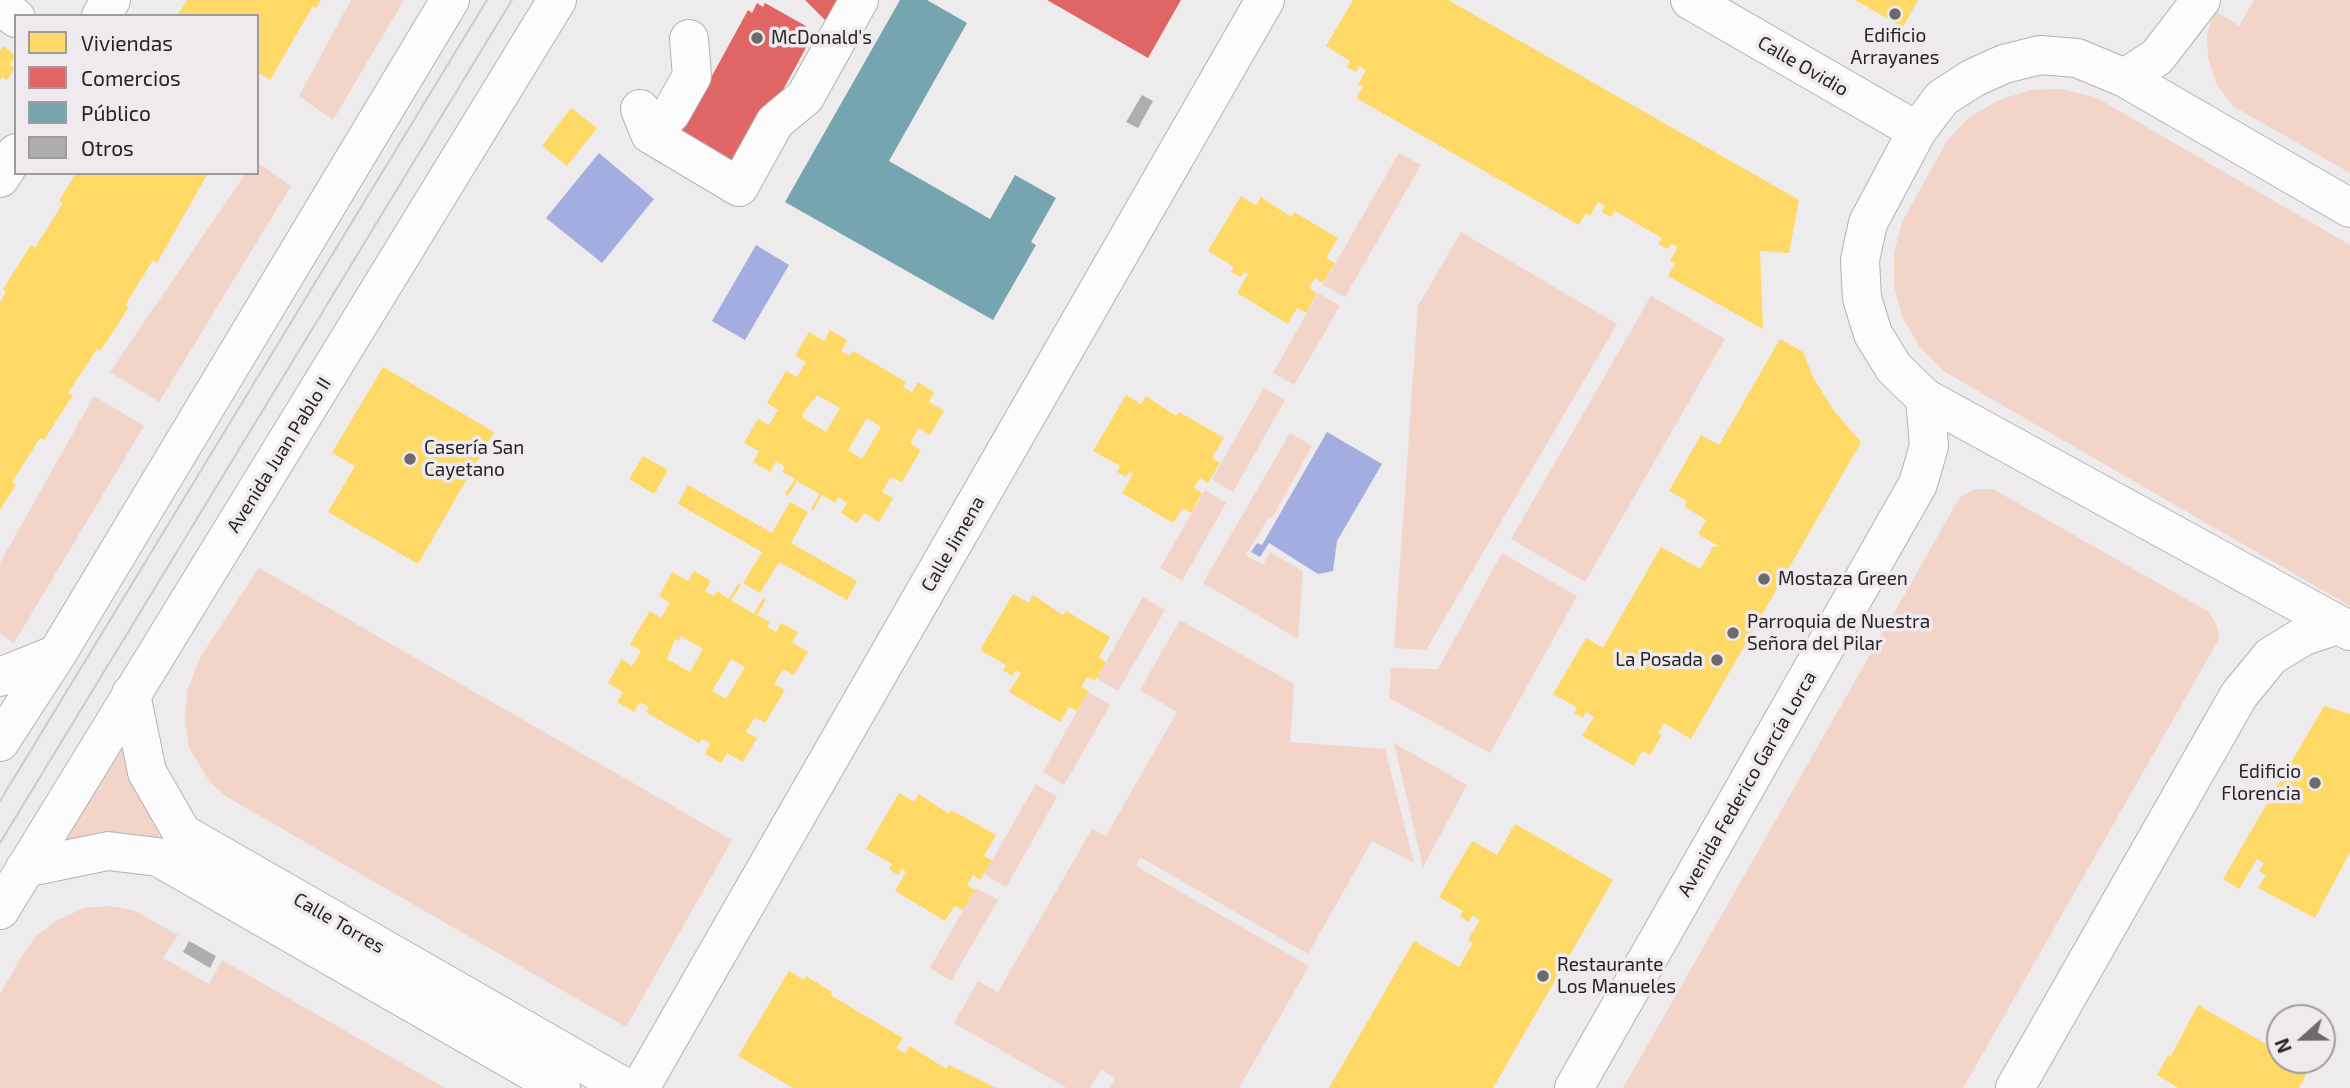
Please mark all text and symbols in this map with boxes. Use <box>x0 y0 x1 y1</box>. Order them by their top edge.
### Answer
marker: Edificio Arrayanes <box>1887 6 1903 22</box>
legend <box>14 14 259 175</box>
place label: Edificio Arrayanes <box>1851 25 1939 69</box>
place label: McDonald's <box>771 27 872 49</box>
text: Viviendas <box>81 30 173 55</box>
marker: McDonald's <box>749 30 765 46</box>
street label: Calle Ovidio <box>1754 31 1852 101</box>
text: Comercios <box>81 65 181 90</box>
text: Público <box>81 100 151 125</box>
text: Otros <box>81 135 134 160</box>
street label: Avenida Juan Pablo II <box>222 373 336 537</box>
place label: Casería San Cayetano <box>424 437 524 481</box>
marker: Casería San Cayetano <box>402 451 418 467</box>
street label: Calle Jimena <box>917 492 989 596</box>
place label: Mostaza Green <box>1778 568 1908 590</box>
marker: Mostaza Green <box>1756 571 1772 587</box>
place label: Parroquia de Nuestra Señora del Pilar <box>1747 611 1930 655</box>
marker: Parroquia de Nuestra Señora del Pilar <box>1725 625 1741 641</box>
place label: La Posada <box>1615 649 1703 671</box>
marker: La Posada <box>1709 652 1725 668</box>
street label: Avenida Federico García Lorca <box>1673 667 1821 901</box>
place label: Edificio Florencia <box>2221 761 2301 805</box>
marker: Edificio Florencia <box>2307 775 2323 791</box>
street label: Calle Torres <box>289 888 389 958</box>
place label: Restaurante Los Manueles <box>1557 954 1676 998</box>
marker: Restaurante Los Manueles <box>1535 968 1551 984</box>
north arrow <box>2266 1004 2336 1074</box>
text: N <box>2270 1035 2296 1057</box>

